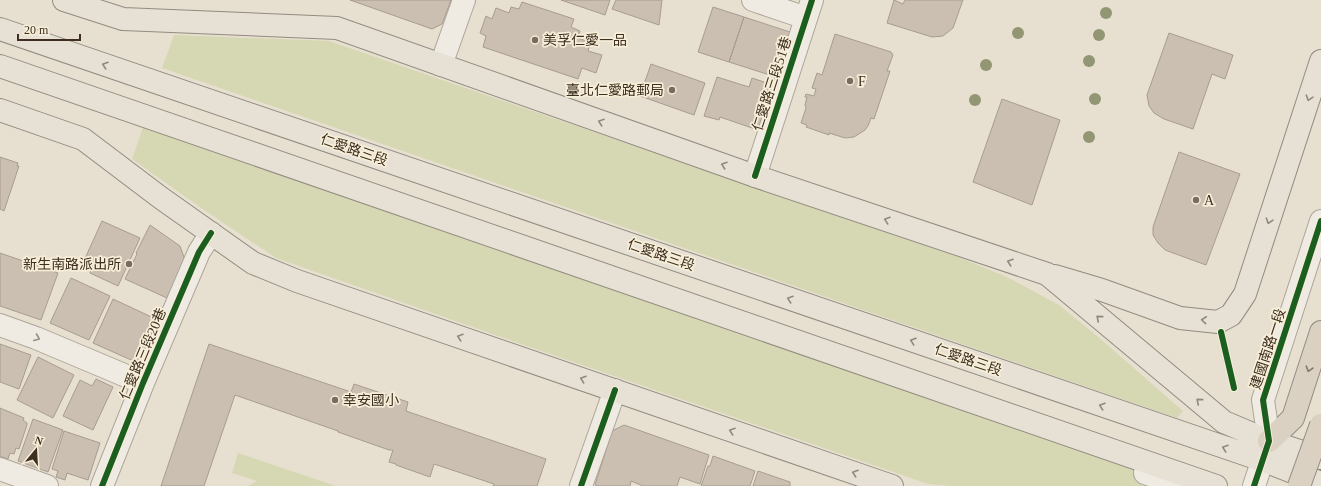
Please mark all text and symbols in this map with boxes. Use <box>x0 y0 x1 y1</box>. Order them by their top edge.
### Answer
scale bar <box>18 16 80 42</box>
text: 20 m <box>24 23 49 37</box>
place label: 美孚仁愛一品 <box>543 33 627 48</box>
marker: 美孚仁愛一品 <box>530 35 540 45</box>
street label: 仁愛路三段51巷 <box>750 35 794 133</box>
one-way arrow <box>101 61 108 70</box>
place label: F <box>858 74 866 89</box>
marker: F <box>845 76 855 86</box>
place label: 臺北仁愛路郵局 <box>566 82 664 98</box>
marker: 臺北仁愛路郵局 <box>667 85 677 95</box>
one-way arrow <box>1305 94 1314 101</box>
one-way arrow <box>598 118 605 127</box>
street label: 仁愛路三段 <box>318 132 390 168</box>
one-way arrow <box>721 162 728 170</box>
place label: A <box>1204 193 1215 208</box>
marker: A <box>1191 195 1201 205</box>
one-way arrow <box>884 217 891 225</box>
one-way arrow <box>1265 218 1273 225</box>
street label: 仁愛路三段 <box>625 237 697 273</box>
place label: 新生南路派出所 <box>23 257 121 272</box>
one-way arrow <box>1007 258 1014 266</box>
marker: 新生南路派出所 <box>124 259 134 269</box>
one-way arrow <box>787 295 794 304</box>
street label: 仁愛路三段20巷 <box>117 306 169 402</box>
street label: 建國南路一段 <box>1248 307 1288 391</box>
one-way arrow <box>1097 315 1104 322</box>
one-way arrow <box>1201 316 1207 325</box>
one-way arrow <box>456 333 463 342</box>
one-way arrow <box>33 334 40 342</box>
one-way arrow <box>910 337 917 346</box>
street label: 仁愛路三段 <box>932 342 1004 378</box>
one-way arrow <box>1305 366 1314 373</box>
one-way arrow <box>579 376 586 384</box>
place label: 幸安國小 <box>343 393 399 408</box>
marker: 幸安國小 <box>330 395 340 405</box>
one-way arrow <box>1196 399 1203 406</box>
one-way arrow <box>1099 402 1106 410</box>
one-way arrow <box>729 427 736 436</box>
north arrow <box>16 430 56 470</box>
text: N <box>33 434 45 447</box>
one-way arrow <box>1222 444 1229 452</box>
one-way arrow <box>851 470 858 478</box>

